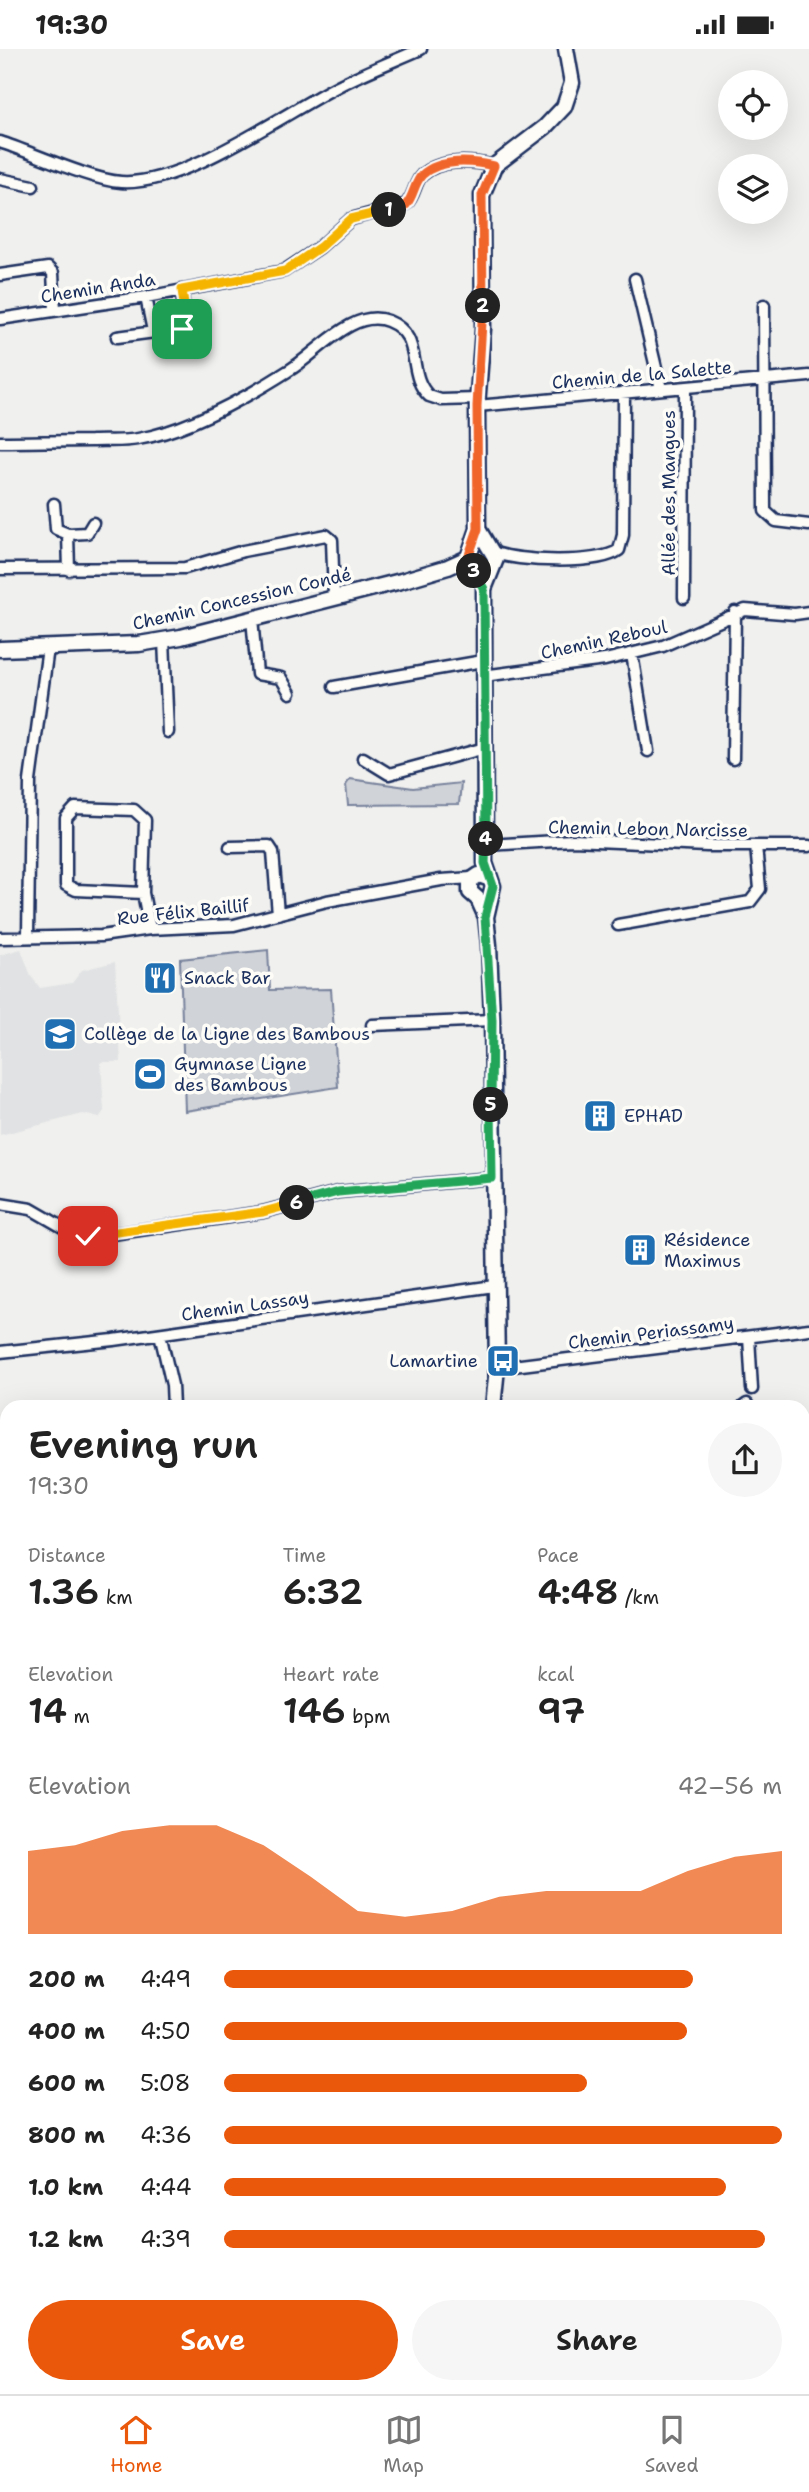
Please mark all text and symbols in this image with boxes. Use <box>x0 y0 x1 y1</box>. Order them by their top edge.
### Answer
text: 19:30 <box>35 7 108 42</box>
map controls <box>718 70 788 224</box>
button: locate <box>718 70 788 140</box>
button: layers <box>718 154 788 224</box>
pin: 1 <box>372 193 406 227</box>
text: 1 <box>384 197 393 222</box>
street label: Chemin Anda <box>39 267 157 309</box>
pin: 2 <box>466 289 500 323</box>
text: 2 <box>476 293 489 318</box>
pin <box>152 299 212 359</box>
icon: arrive <box>163 310 201 348</box>
street label: Chemin de la Salette <box>551 355 733 395</box>
street label: Allée des Mangues <box>657 410 681 576</box>
pin: 3 <box>456 553 491 589</box>
text: 3 <box>467 558 480 583</box>
street label: Chemin Concession Condé <box>130 562 354 636</box>
street label: Chemin Reboul <box>539 615 670 665</box>
street label: Chemin Lebon Narcisse <box>548 815 748 843</box>
pin: 4 <box>468 821 504 857</box>
text: 4 <box>479 826 492 851</box>
street label: Rue Félix Baillif <box>116 893 251 931</box>
restaurant icon: Snack Bar <box>141 959 179 997</box>
place label: Snack Bar <box>184 966 271 990</box>
school or university icon: Collège de la Ligne des Bambous <box>41 1015 79 1053</box>
place label: Collège de la Ligne des Bambous <box>84 1022 370 1046</box>
place label: Gymnase Ligne des Bambous <box>174 1052 307 1097</box>
sports icon: Gymnase Ligne des Bambous <box>131 1055 169 1093</box>
pin: 5 <box>474 1087 508 1123</box>
text: 5 <box>485 1092 496 1117</box>
building icon: EPHAD <box>581 1097 619 1135</box>
place label: EPHAD <box>624 1104 683 1128</box>
pin: 6 <box>280 1185 314 1221</box>
text: 6 <box>290 1190 303 1215</box>
pin <box>58 1206 118 1266</box>
icon: check <box>69 1217 107 1255</box>
place label: Résidence Maximus <box>664 1228 750 1273</box>
building icon: Résidence Maximus <box>621 1231 659 1269</box>
street label: Chemin Lassay <box>180 1285 310 1327</box>
street label: Chemin Periassamy <box>567 1311 735 1355</box>
bus stop icon: Lamartine <box>484 1342 522 1380</box>
place label: Lamartine <box>389 1349 478 1373</box>
text: Evening run <box>28 1419 258 1470</box>
button: share <box>708 1423 782 1497</box>
text: 19:30 <box>28 1471 89 1501</box>
text: Distance <box>28 1543 106 1568</box>
text: Time <box>283 1543 326 1568</box>
text: Pace <box>537 1543 579 1568</box>
text: 1.36 <box>28 1568 99 1615</box>
text: 6:32 <box>283 1568 363 1615</box>
text: 4:48 <box>537 1568 619 1615</box>
text: km <box>99 1585 133 1610</box>
text: /km <box>619 1585 659 1610</box>
text: Elevation <box>28 1662 113 1687</box>
text: Heart rate <box>283 1662 379 1687</box>
text: kcal <box>537 1662 574 1687</box>
text: 14 <box>28 1687 67 1734</box>
text: 146 <box>283 1687 346 1734</box>
text: 97 <box>537 1687 585 1734</box>
text: m <box>67 1704 90 1729</box>
text: bpm <box>346 1704 391 1729</box>
text: Elevation <box>28 1771 131 1801</box>
text: 42–56 m <box>678 1771 782 1801</box>
text: 200 m <box>28 1964 105 1994</box>
text: 4:49 <box>140 1964 191 1994</box>
text: 400 m <box>28 2016 105 2046</box>
text: 4:50 <box>140 2016 191 2046</box>
text: 600 m <box>28 2068 105 2098</box>
text: 5:08 <box>140 2068 191 2098</box>
text: 800 m <box>28 2120 105 2150</box>
text: 4:36 <box>140 2120 192 2150</box>
text: 1.0 km <box>28 2172 103 2202</box>
text: 4:44 <box>140 2172 192 2202</box>
text: 1.2 km <box>28 2224 104 2254</box>
text: 4:39 <box>140 2224 191 2254</box>
button: Save <box>28 2300 398 2380</box>
button: Share <box>412 2300 782 2380</box>
tab: Home <box>110 2411 163 2478</box>
tab: Map <box>383 2411 424 2478</box>
tab: Saved <box>645 2411 699 2478</box>

